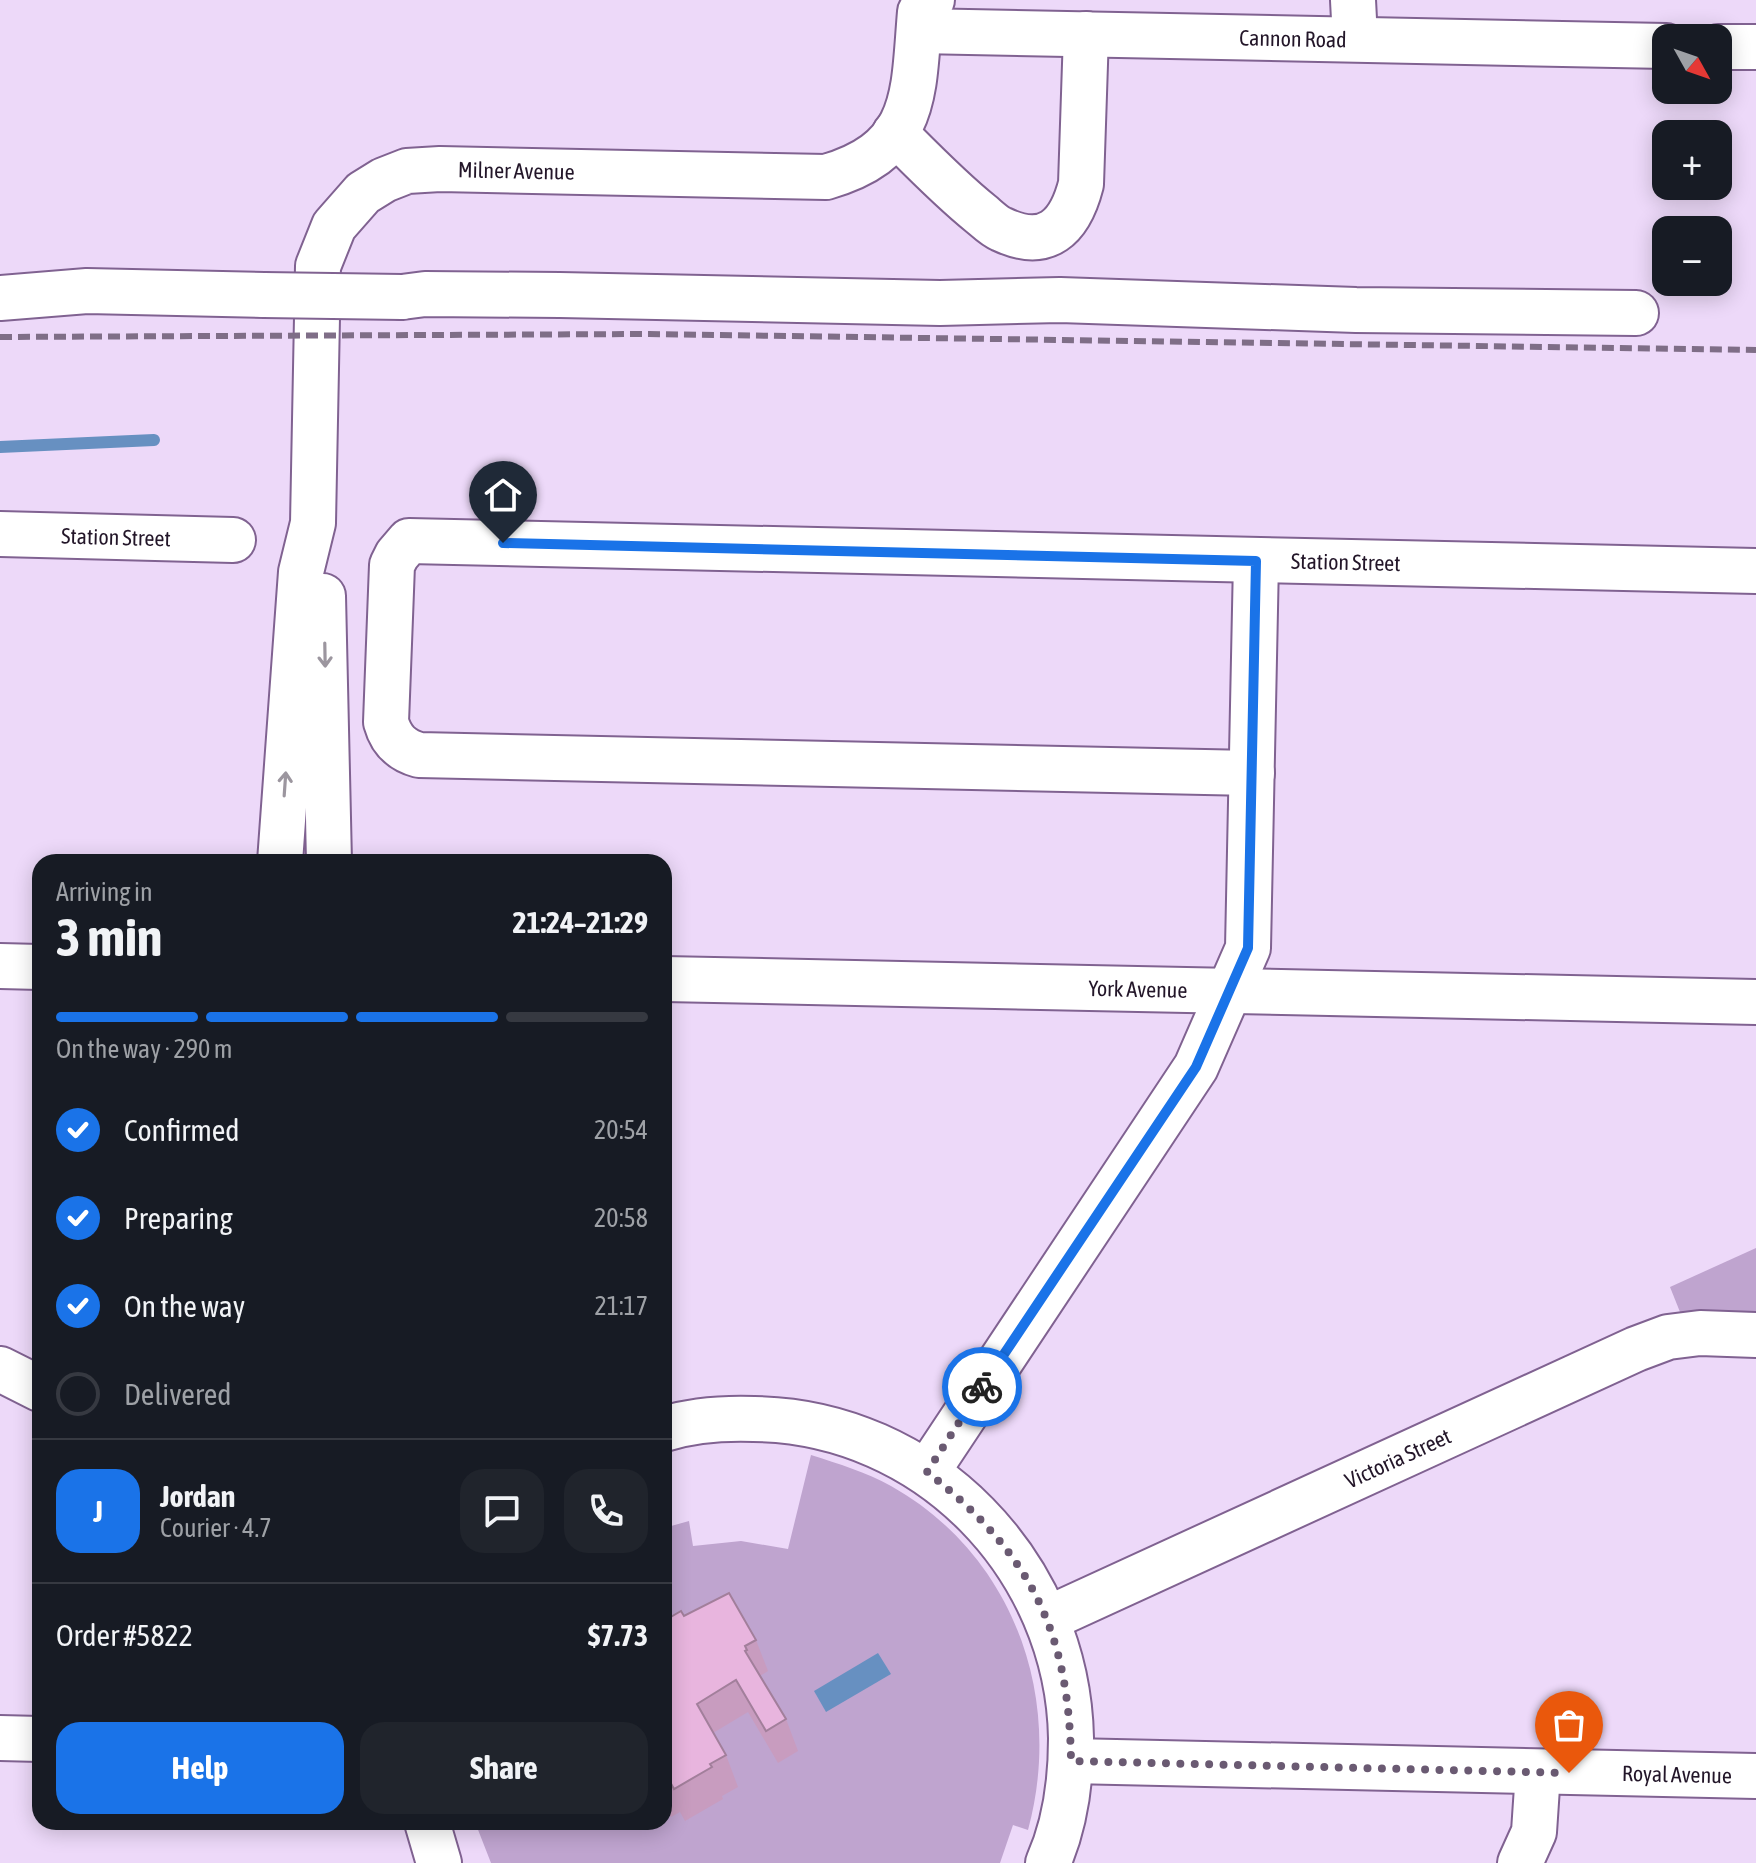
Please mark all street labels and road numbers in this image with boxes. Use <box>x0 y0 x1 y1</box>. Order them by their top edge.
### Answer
street label: Cannon Road <box>1239 24 1347 53</box>
street label: Milner Avenue <box>458 156 575 185</box>
street label: Station Street <box>61 523 171 551</box>
street label: Station Street <box>1291 548 1401 576</box>
street label: York Avenue <box>1088 975 1188 1003</box>
street label: Victoria Street <box>1341 1423 1455 1494</box>
street label: Royal Avenue <box>1622 1760 1732 1788</box>

